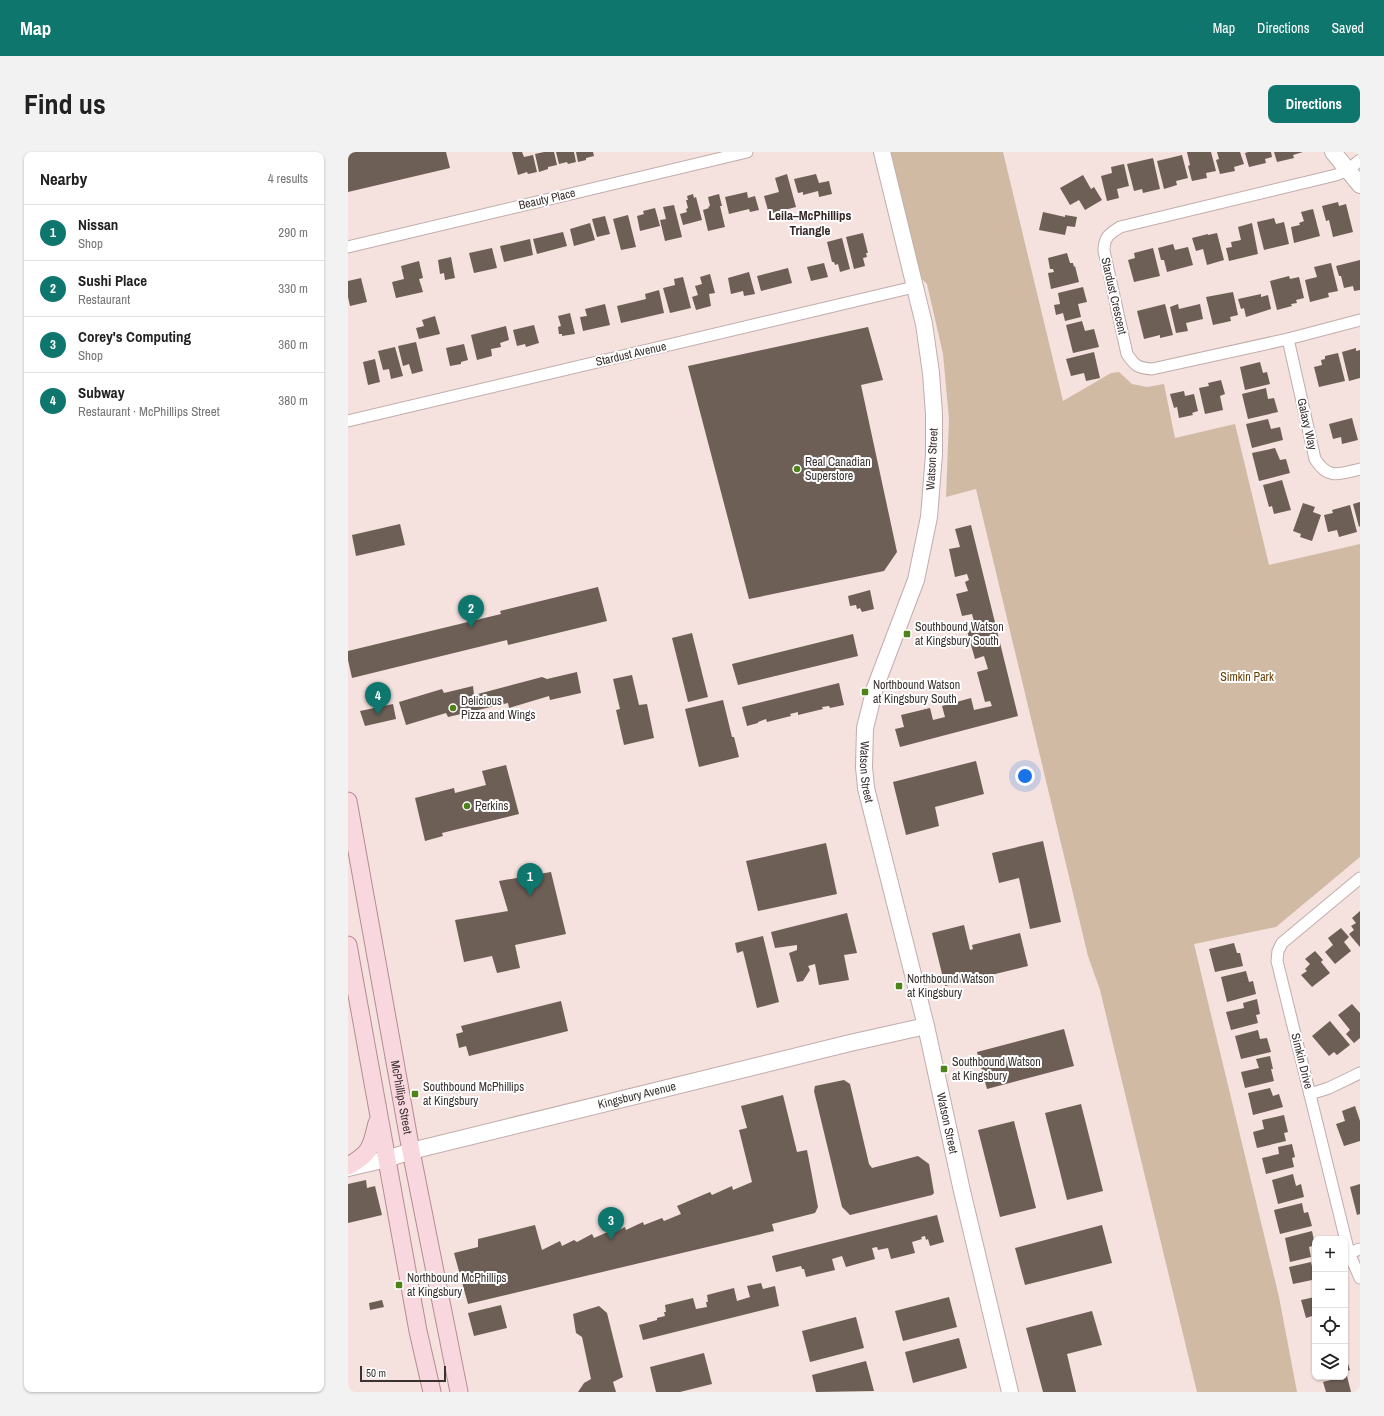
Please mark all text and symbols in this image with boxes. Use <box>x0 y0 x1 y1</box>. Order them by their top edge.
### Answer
text: Map <box>20 15 51 41</box>
text: Map <box>1213 19 1235 37</box>
text: Directions <box>1257 19 1309 37</box>
text: Saved <box>1331 19 1364 37</box>
text: Find us <box>24 85 106 123</box>
button: Directions <box>1268 85 1360 123</box>
text: Nearby <box>40 167 87 190</box>
text: 4 results <box>268 170 308 187</box>
street label: Beauty Place <box>517 185 577 213</box>
district label: Leila–McPhillips Triangle <box>769 207 852 239</box>
text: Nissan <box>78 214 118 235</box>
text: 1 <box>50 224 56 241</box>
text: 290 m <box>278 224 308 241</box>
text: Shop <box>78 235 103 252</box>
street label: Stardust Crescent <box>1097 256 1131 336</box>
text: Sushi Place <box>78 270 147 291</box>
text: 2 <box>50 280 56 297</box>
text: 330 m <box>278 280 308 297</box>
text: Restaurant <box>78 291 130 308</box>
text: Corey's Computing <box>78 326 191 347</box>
text: 3 <box>50 336 56 353</box>
text: 360 m <box>278 336 308 353</box>
street label: Stardust Avenue <box>594 338 668 370</box>
text: Shop <box>78 347 103 364</box>
text: Subway <box>78 382 125 403</box>
text: 4 <box>50 392 56 409</box>
text: 380 m <box>278 392 308 409</box>
street label: Galaxy Way <box>1293 397 1321 452</box>
text: Restaurant · McPhillips Street <box>78 403 220 420</box>
street label: Watson Street <box>922 427 942 490</box>
place label: Real Canadian Superstore <box>805 454 871 484</box>
marker: Real Canadian Superstore <box>792 464 802 474</box>
pin: 2 <box>458 595 484 628</box>
place label: Southbound Watson at Kingsbury South <box>915 619 1004 649</box>
marker: Southbound Watson at Kingsbury South <box>902 629 912 639</box>
park label: Simkin Park <box>1220 669 1274 685</box>
place label: Northbound Watson at Kingsbury South <box>873 677 960 707</box>
pin: 4 <box>365 682 391 715</box>
marker: Northbound Watson at Kingsbury South <box>860 687 870 697</box>
place label: Delicious Pizza and Wings <box>461 693 535 723</box>
marker: Delicious Pizza and Wings <box>448 703 458 713</box>
street label: Watson Street <box>856 741 877 805</box>
your location <box>1015 766 1035 786</box>
place label: Perkins <box>475 798 508 814</box>
marker: Perkins <box>462 801 472 811</box>
pin: 1 <box>517 863 543 896</box>
place label: Northbound Watson at Kingsbury <box>907 971 994 1001</box>
marker: Northbound Watson at Kingsbury <box>894 981 904 991</box>
street label: Simkin Drive <box>1287 1031 1317 1091</box>
place label: Southbound Watson at Kingsbury <box>952 1054 1041 1084</box>
street label: McPhillips Street <box>387 1059 416 1136</box>
marker: Southbound Watson at Kingsbury <box>939 1064 949 1074</box>
street label: Kingsbury Avenue <box>596 1078 678 1113</box>
place label: Southbound McPhillips at Kingsbury <box>423 1079 524 1109</box>
marker: Southbound McPhillips at Kingsbury <box>410 1089 420 1099</box>
street label: Watson Street <box>933 1091 962 1156</box>
pin: 3 <box>598 1207 624 1240</box>
map controls <box>1312 1236 1348 1380</box>
button: + <box>1312 1236 1348 1272</box>
place label: Northbound McPhillips at Kingsbury <box>407 1270 507 1300</box>
button: − <box>1312 1272 1348 1308</box>
marker: Northbound McPhillips at Kingsbury <box>394 1280 404 1290</box>
button: locate <box>1312 1308 1348 1344</box>
button: layers <box>1312 1344 1348 1380</box>
scale bar <box>360 1364 446 1383</box>
text: 50 m <box>366 1366 386 1380</box>

